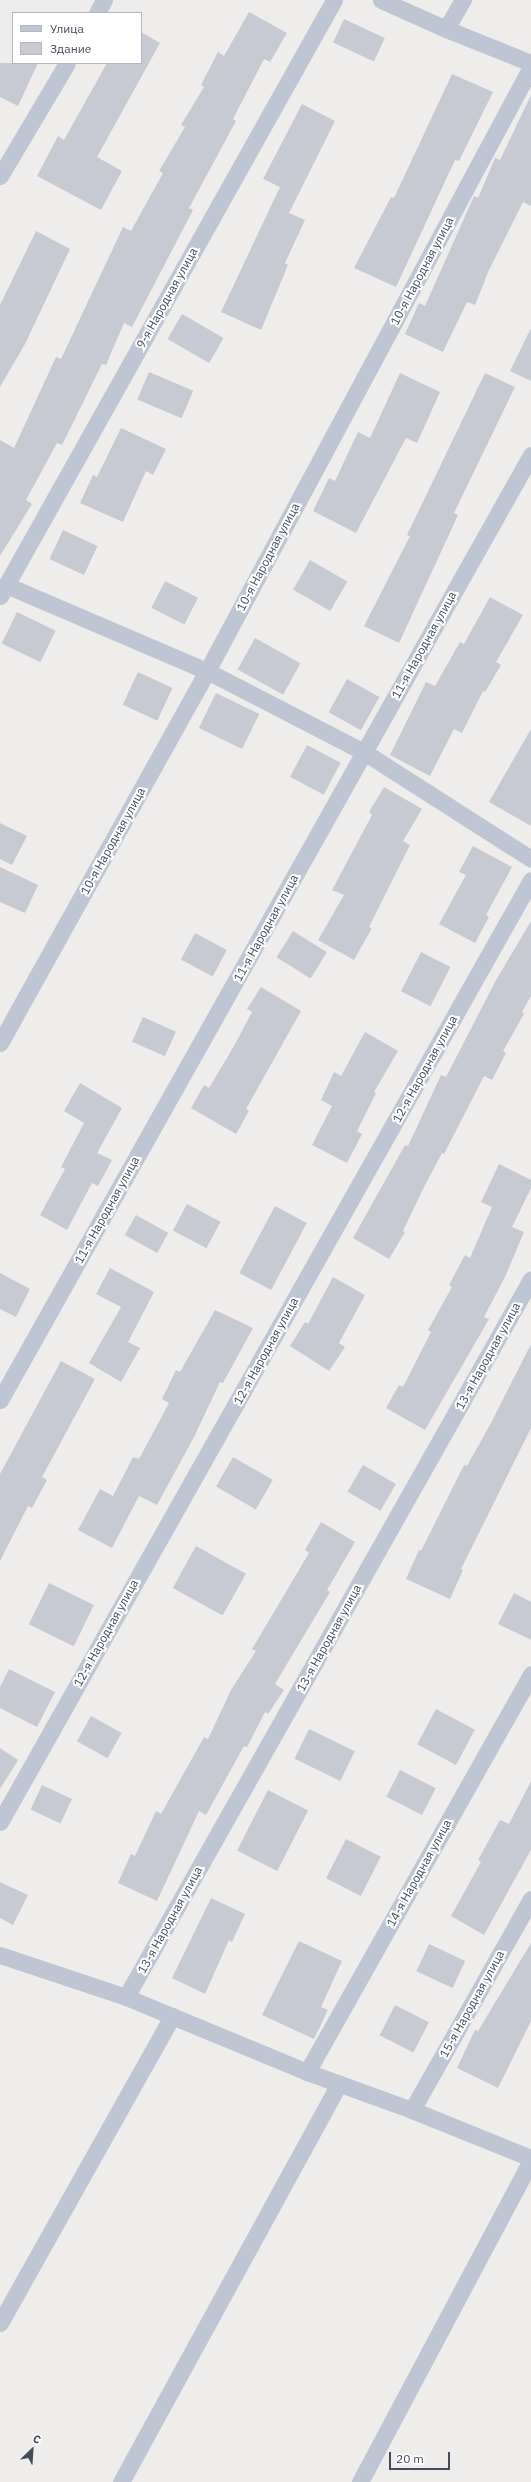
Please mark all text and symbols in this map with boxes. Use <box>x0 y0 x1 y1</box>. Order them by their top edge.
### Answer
legend <box>12 12 142 64</box>
text: Улица <box>50 21 84 36</box>
text: Здание <box>50 41 91 56</box>
street label: 10-я Народная улица <box>387 215 457 327</box>
street label: 9-я Народная улица <box>133 245 201 351</box>
street label: 10-я Народная улица <box>233 501 303 613</box>
street label: 11-я Народная улица <box>389 589 459 701</box>
street label: 10-я Народная улица <box>78 785 148 897</box>
street label: 11-я Народная улица <box>231 872 301 984</box>
street label: 12-я Народная улица <box>390 1013 460 1125</box>
street label: 11-я Народная улица <box>72 1154 142 1266</box>
street label: 12-я Народная улица <box>231 1295 301 1407</box>
street label: 13-я Народная улица <box>453 1300 523 1412</box>
street label: 12-я Народная улица <box>71 1577 141 1689</box>
street label: 13-я Народная улица <box>294 1582 364 1694</box>
street label: 14-я Народная улица <box>384 1817 454 1929</box>
street label: 13-я Народная улица <box>135 1864 205 1976</box>
street label: 15-я Народная улица <box>437 1948 507 2060</box>
north arrow <box>12 2430 52 2470</box>
text: С <box>31 2431 43 2447</box>
scale bar <box>391 2444 452 2470</box>
text: 20 m <box>396 2451 424 2466</box>

